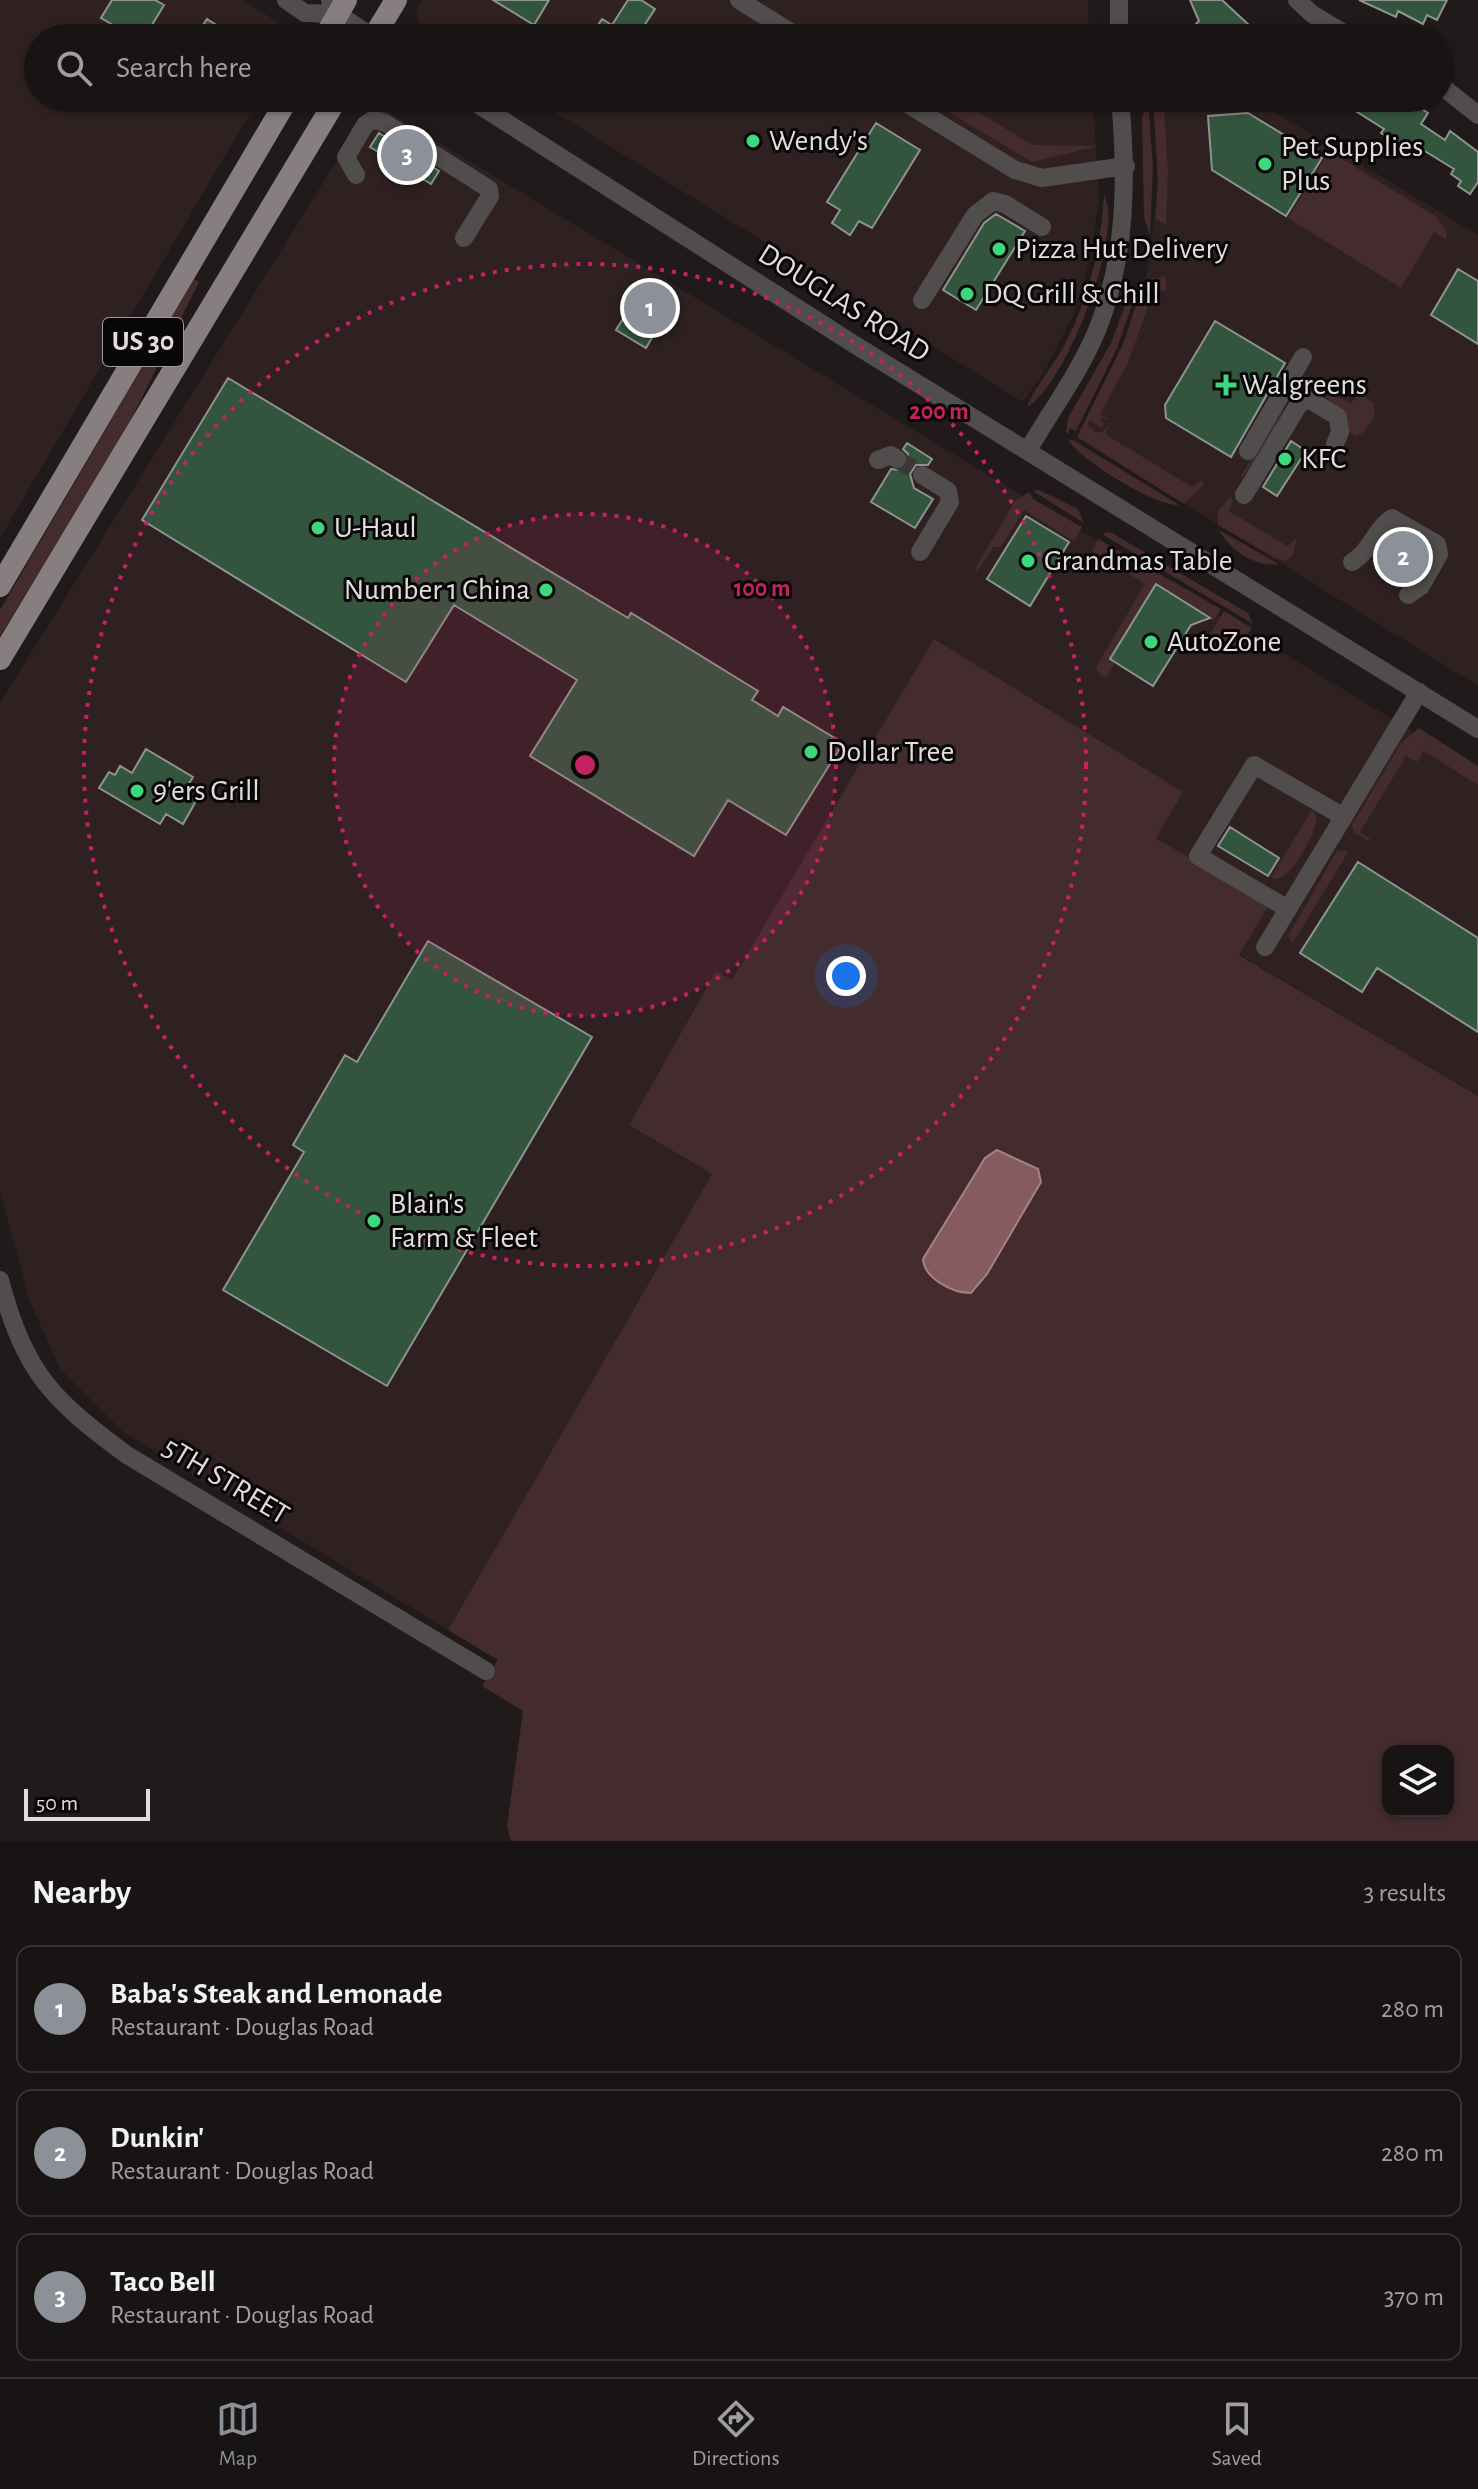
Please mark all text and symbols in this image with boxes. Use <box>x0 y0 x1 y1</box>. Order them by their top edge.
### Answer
search box <box>24 24 1454 112</box>
icon: search <box>52 46 96 90</box>
text: Search here <box>116 53 252 83</box>
pin: 3 <box>381 125 433 185</box>
place label: Wendy's <box>769 126 868 156</box>
marker: Wendy's <box>744 132 762 150</box>
place label: Pet Supplies Plus <box>1281 132 1423 196</box>
marker: Pet Supplies Plus <box>1256 155 1274 173</box>
place label: Pizza Hut Delivery <box>1015 234 1228 264</box>
street label: DOUGLAS ROAD <box>753 238 935 368</box>
marker: Pizza Hut Delivery <box>990 240 1008 258</box>
pin: 1 <box>624 278 676 338</box>
place label: DQ Grill & Chill <box>983 279 1160 309</box>
marker: DQ Grill & Chill <box>958 285 976 303</box>
road number: US 30 <box>103 318 183 366</box>
place label: Walgreens <box>1242 370 1367 400</box>
marker: Walgreens <box>1217 376 1235 394</box>
text: 200 m <box>909 400 969 424</box>
place label: KFC <box>1301 444 1346 474</box>
marker: KFC <box>1276 450 1294 468</box>
place label: U-Haul <box>334 513 417 543</box>
marker: U-Haul <box>309 519 327 537</box>
pin: 2 <box>1377 527 1429 587</box>
place label: Grandmas Table <box>1044 546 1233 576</box>
marker: Grandmas Table <box>1019 552 1037 570</box>
place label: Number 1 China <box>344 575 530 605</box>
text: 100 m <box>734 577 790 601</box>
marker: Number 1 China <box>537 581 555 599</box>
place label: AutoZone <box>1167 627 1281 657</box>
marker: AutoZone <box>1142 633 1160 651</box>
place label: Dollar Tree <box>827 737 954 767</box>
marker: Dollar Tree <box>802 743 820 761</box>
centre of rings <box>571 751 599 779</box>
place label: 9'ers Grill <box>153 776 260 806</box>
marker: 9'ers Grill <box>128 782 146 800</box>
your location <box>826 956 866 996</box>
place label: Blain's Farm & Fleet <box>390 1189 538 1253</box>
marker: Blain's Farm & Fleet <box>365 1212 383 1230</box>
street label: 5TH STREET <box>158 1432 295 1530</box>
map controls <box>1382 1745 1454 1817</box>
button: layers <box>1382 1745 1454 1817</box>
scale bar <box>24 1785 150 1821</box>
text: 50 m <box>36 1792 78 1814</box>
text: Nearby <box>32 1876 131 1910</box>
text: 3 results <box>1363 1880 1446 1906</box>
text: Baba's Steak and Lemonade <box>110 1979 442 2009</box>
text: 1 <box>55 1996 65 2022</box>
text: 280 m <box>1381 1996 1444 2022</box>
text: Restaurant · Douglas Road <box>110 2014 374 2040</box>
text: Dunkin' <box>110 2123 204 2153</box>
text: 2 <box>54 2140 66 2166</box>
text: 280 m <box>1381 2140 1444 2166</box>
text: Restaurant · Douglas Road <box>110 2158 374 2184</box>
text: Taco Bell <box>110 2267 216 2297</box>
text: 3 <box>54 2284 66 2310</box>
text: 370 m <box>1384 2284 1444 2310</box>
text: Restaurant · Douglas Road <box>110 2302 374 2328</box>
tab: Map <box>216 2397 260 2471</box>
tab: Directions <box>692 2397 780 2471</box>
tab: Saved <box>1212 2397 1262 2471</box>

